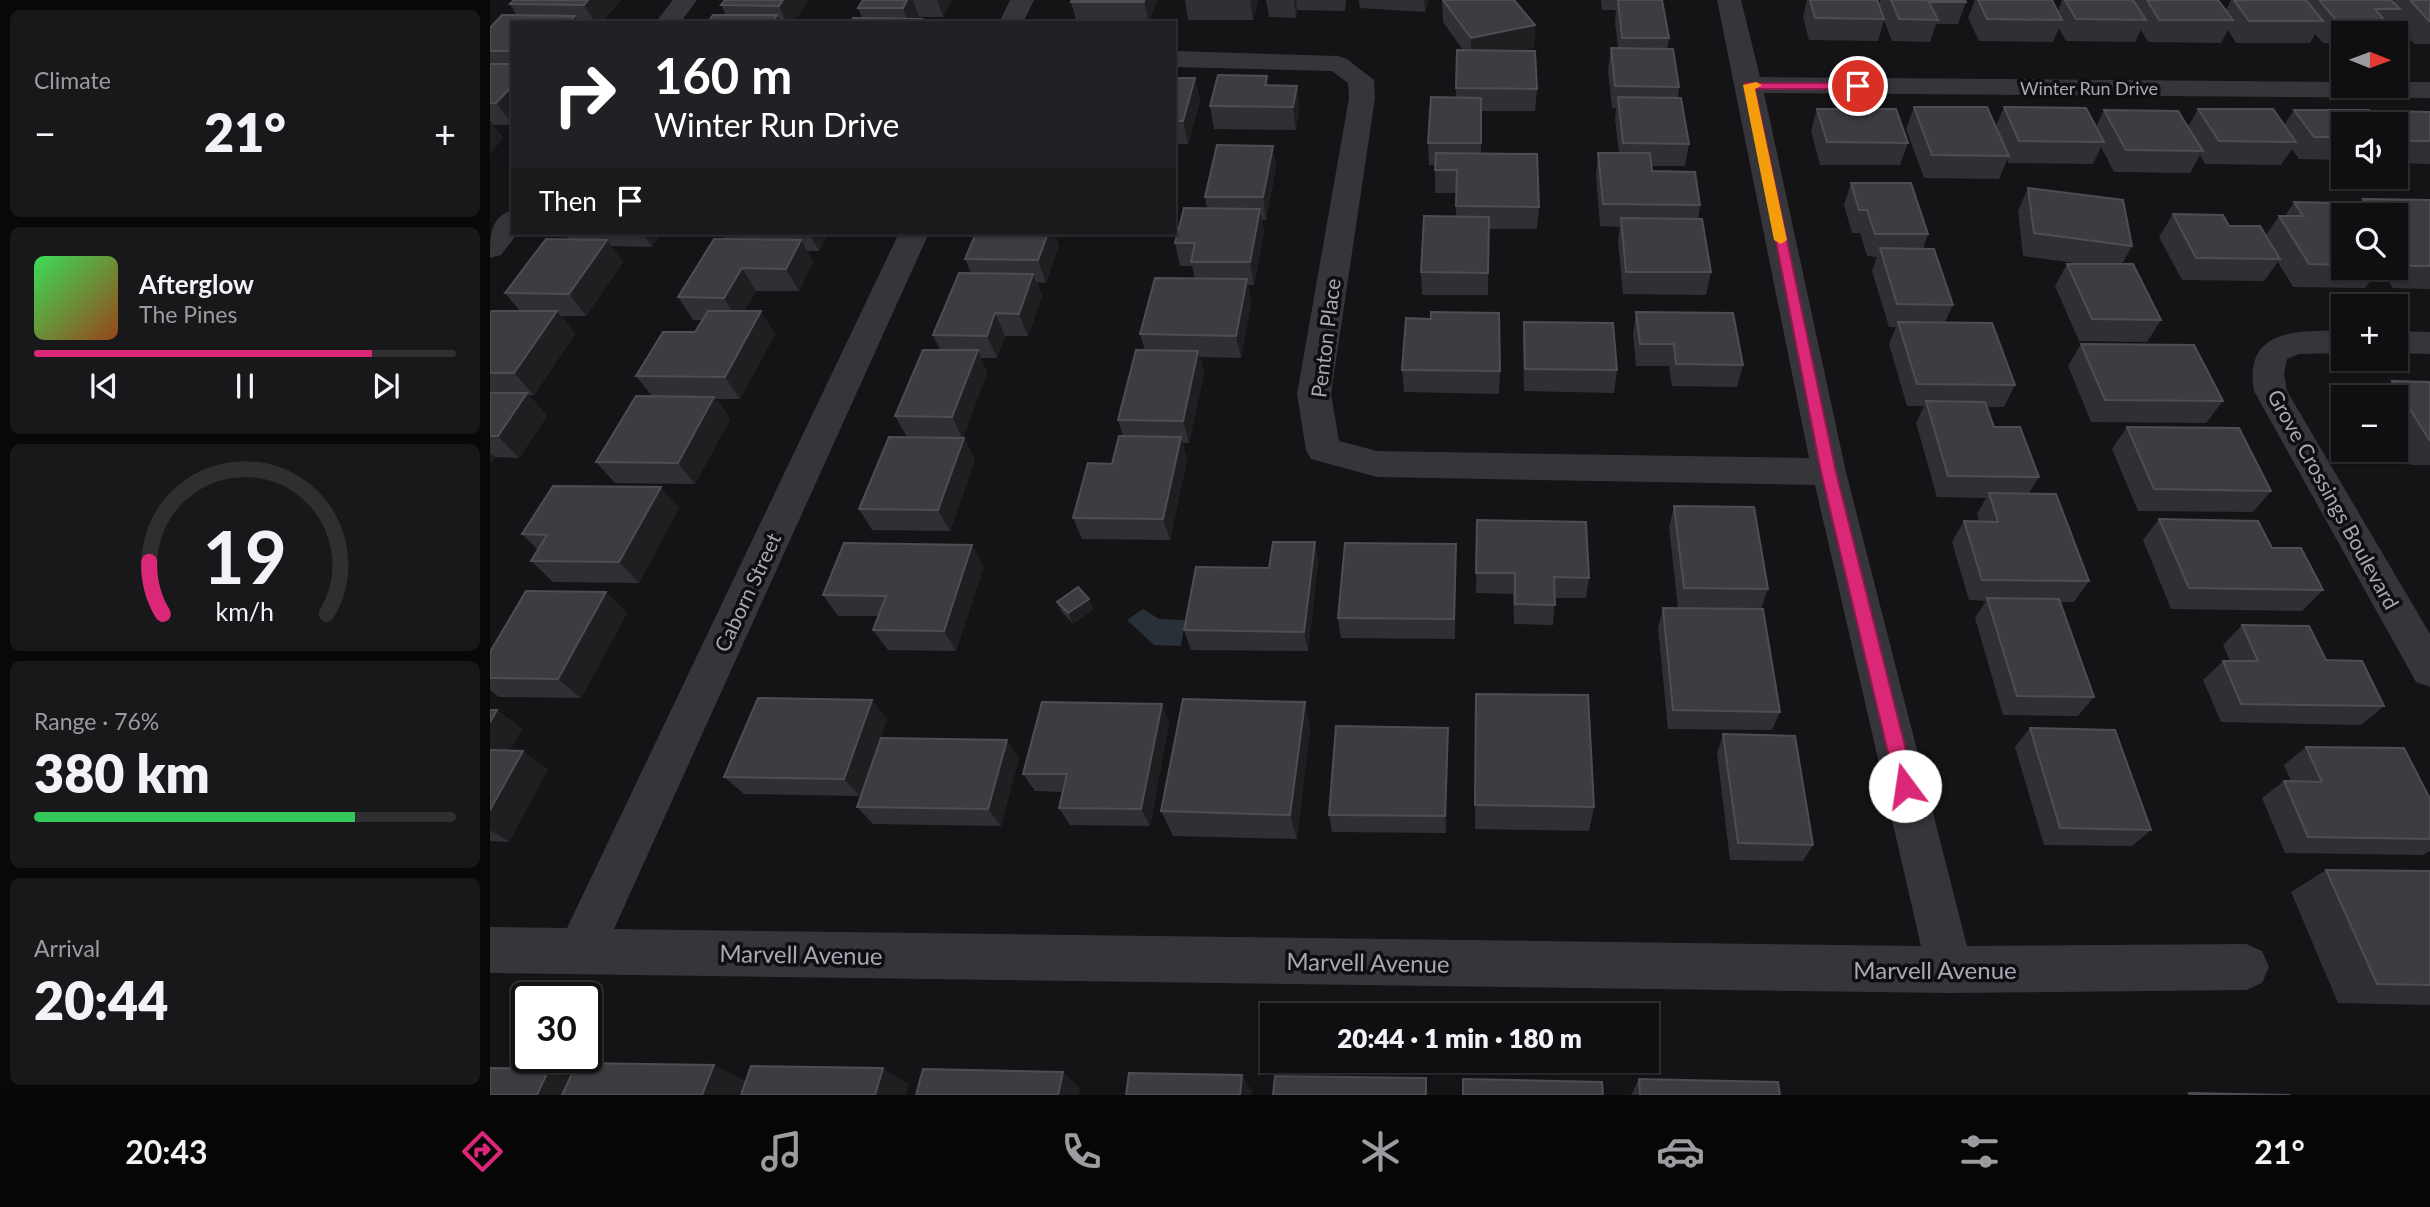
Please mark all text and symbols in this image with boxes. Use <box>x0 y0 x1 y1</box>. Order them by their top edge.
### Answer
north arrow <box>2331 21 2408 98</box>
map controls <box>2331 21 2408 462</box>
text: 160 m <box>654 46 792 104</box>
icon: right <box>539 49 630 140</box>
pin <box>1828 56 1888 116</box>
text: Climate <box>34 66 111 94</box>
icon: arrive <box>1839 67 1877 105</box>
street label: Winter Run Drive <box>2020 77 2158 99</box>
text: 21° <box>204 101 286 163</box>
text: Winter Run Drive <box>654 105 899 144</box>
text: − <box>34 110 56 156</box>
text: + <box>434 110 456 156</box>
button: sound <box>2331 112 2408 189</box>
icon: arrive <box>611 182 649 220</box>
text: Then <box>539 185 597 217</box>
button: search <box>2331 203 2408 280</box>
text: Afterglow <box>139 268 254 300</box>
street label: Penton Place <box>1305 277 1345 399</box>
button: + <box>2331 294 2408 371</box>
text: The Pines <box>139 300 237 328</box>
icon: previous <box>85 367 123 405</box>
icon: pause <box>226 367 264 405</box>
icon: next <box>367 367 405 405</box>
street label: Grove Crossings Boulevard <box>2263 385 2405 613</box>
button: − <box>2331 385 2408 462</box>
text: 19 <box>203 512 287 600</box>
street label: Caborn Street <box>709 528 786 655</box>
text: km/h <box>216 595 274 625</box>
text: Range · 76% <box>34 707 159 735</box>
text: 380 km <box>34 742 210 804</box>
position arrow <box>1868 749 1942 823</box>
text: Arrival <box>34 934 100 962</box>
street label: Marvell Avenue <box>719 938 883 970</box>
street label: Marvell Avenue <box>1286 946 1450 978</box>
street label: Marvell Avenue <box>1853 955 2017 984</box>
text: 20:44 <box>34 969 168 1031</box>
speed limit sign: 30 <box>511 982 602 1073</box>
text: 20:44 · 1 min · 180 m <box>1337 1022 1582 1054</box>
icon: directions <box>458 1127 507 1176</box>
icon: music <box>757 1127 806 1176</box>
icon: phone <box>1057 1127 1106 1176</box>
icon: climate <box>1356 1127 1405 1176</box>
icon: car <box>1656 1127 1705 1176</box>
icon: filters <box>1955 1127 2004 1176</box>
text: 20:43 <box>125 1132 208 1171</box>
text: 21° <box>2254 1132 2305 1171</box>

